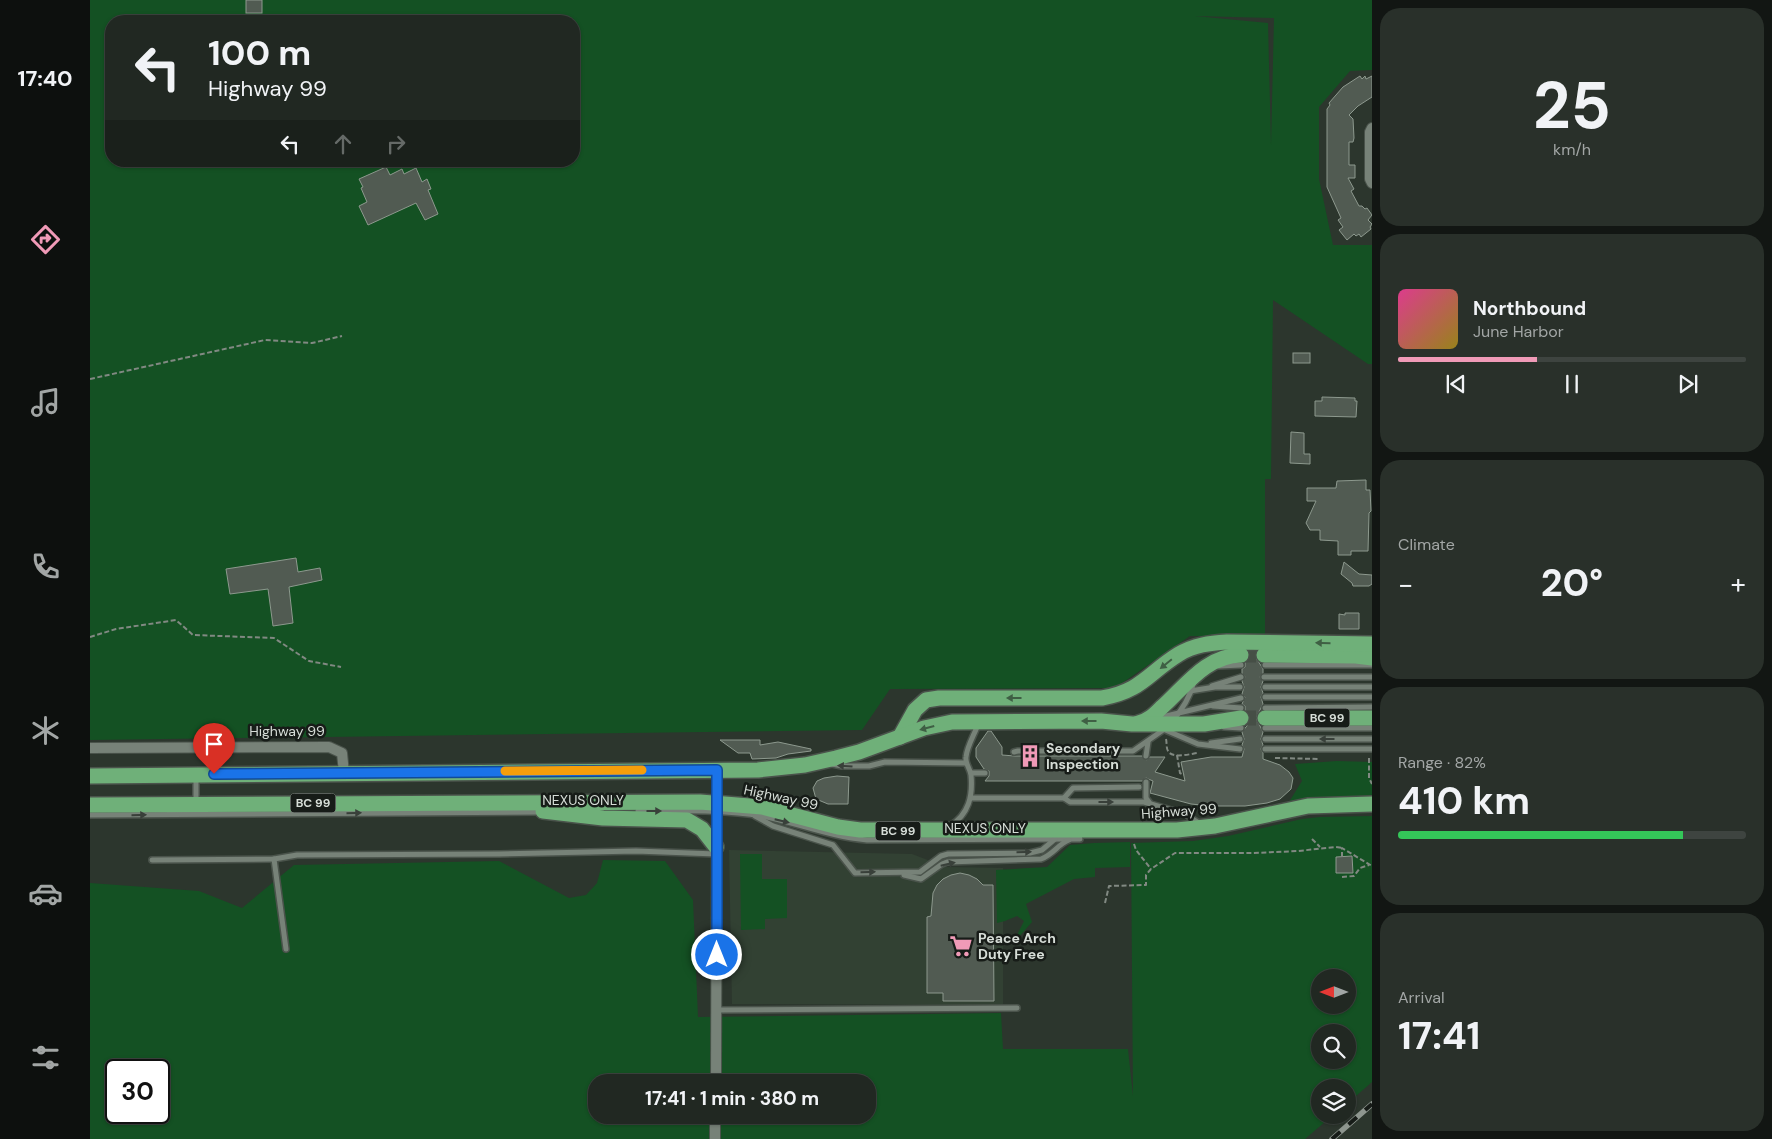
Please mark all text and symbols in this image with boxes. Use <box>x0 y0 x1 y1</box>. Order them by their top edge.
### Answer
text: 100 m <box>208 30 311 76</box>
icon: left <box>125 35 190 100</box>
text: 17:40 <box>17 64 73 93</box>
text: 25 <box>1533 64 1611 148</box>
text: Highway 99 <box>208 74 327 103</box>
icon: left <box>276 130 304 158</box>
icon: ahead <box>329 130 357 158</box>
icon: right <box>382 130 410 158</box>
text: km/h <box>1553 139 1591 160</box>
icon: directions <box>28 222 63 257</box>
text: Northbound <box>1473 296 1586 321</box>
text: June Harbor <box>1473 321 1564 342</box>
icon: previous <box>1442 370 1470 398</box>
icon: pause <box>1558 370 1586 398</box>
icon: next <box>1674 370 1702 398</box>
icon: music <box>28 385 63 420</box>
text: Climate <box>1398 534 1455 555</box>
icon: phone <box>28 549 63 584</box>
text: 20° <box>1541 558 1603 608</box>
text: − <box>1398 566 1413 603</box>
text: + <box>1731 566 1746 603</box>
one-way arrow <box>1315 639 1331 647</box>
one-way arrow <box>1160 658 1173 669</box>
one-way arrow <box>1006 694 1022 702</box>
road number: BC 99 <box>1304 708 1350 728</box>
icon: climate <box>28 713 63 748</box>
one-way arrow <box>1081 717 1097 725</box>
street label: Highway 99 <box>249 722 325 740</box>
pin <box>193 723 235 774</box>
one-way arrow <box>919 724 934 732</box>
icon: arrive <box>200 730 228 758</box>
one-way arrow <box>1319 735 1335 743</box>
place label: Secondary Inspection <box>1046 739 1121 773</box>
building icon: Secondary Inspection <box>1017 743 1043 769</box>
text: Range · 82% <box>1398 752 1486 773</box>
one-way arrow <box>836 761 852 769</box>
text: 410 km <box>1398 776 1530 826</box>
street label: Highway 99 <box>742 780 820 814</box>
street label: NEXUS ONLY <box>542 791 624 809</box>
road number: BC 99 <box>290 794 336 812</box>
one-way arrow <box>1098 798 1114 806</box>
street label: Highway 99 <box>1141 799 1218 823</box>
one-way arrow <box>647 807 663 815</box>
one-way arrow <box>346 809 362 817</box>
one-way arrow <box>131 811 147 819</box>
one-way arrow <box>775 817 790 825</box>
street label: NEXUS ONLY <box>944 819 1026 837</box>
road number: BC 99 <box>876 821 920 840</box>
one-way arrow <box>1017 848 1033 856</box>
one-way arrow <box>940 860 955 868</box>
one-way arrow <box>860 868 876 876</box>
icon: car <box>28 876 63 911</box>
position arrow <box>690 928 742 980</box>
place label: Peace Arch Duty Free <box>978 929 1056 963</box>
supermarket icon: Peace Arch Duty Free <box>948 933 974 959</box>
north arrow <box>1311 969 1356 1014</box>
map controls <box>1311 969 1356 1124</box>
text: Arrival <box>1398 987 1445 1008</box>
text: 17:41 <box>1398 1011 1480 1061</box>
button: search <box>1311 1024 1356 1069</box>
icon: filters <box>28 1040 63 1075</box>
speed limit sign: 30 <box>105 1059 170 1124</box>
button: layers <box>1311 1079 1356 1124</box>
text: 17:41 · 1 min · 380 m <box>645 1086 819 1111</box>

